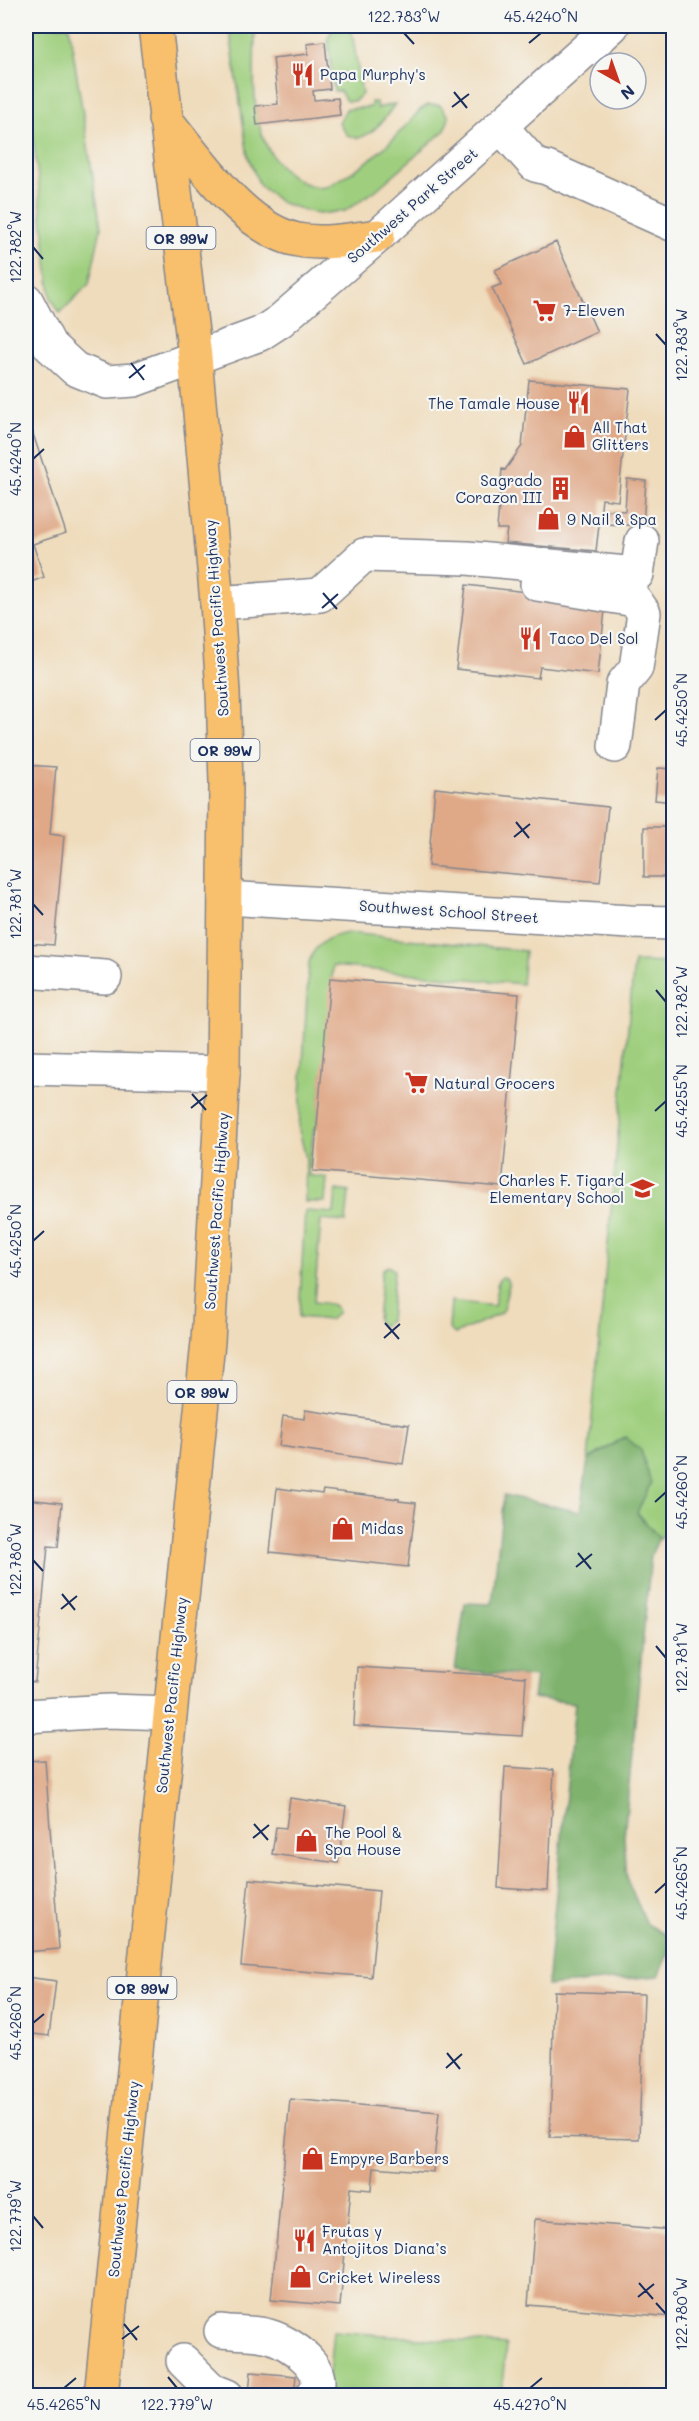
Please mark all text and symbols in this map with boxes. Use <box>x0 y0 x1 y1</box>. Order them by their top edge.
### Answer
text: 122.783°W <box>367 6 441 26</box>
text: 45.4240°N <box>504 6 578 26</box>
north arrow <box>588 51 648 111</box>
restaurant icon: Papa Murphy's <box>289 61 315 87</box>
place label: Papa Murphy's <box>320 64 426 84</box>
text: N <box>617 81 639 105</box>
street label: Southwest Park Street <box>343 143 481 267</box>
text: 122.782°W <box>5 211 25 283</box>
road number: OR 99W <box>146 227 216 249</box>
supermarket icon: 7-Eleven <box>532 297 558 323</box>
place label: 7-Eleven <box>563 300 625 320</box>
text: 122.783°W <box>671 308 691 382</box>
restaurant icon: The Tamale House <box>565 390 591 416</box>
place label: The Tamale House <box>428 393 560 413</box>
place label: All That Glitters <box>592 417 649 454</box>
text: 45.4240°N <box>5 422 25 496</box>
shop icon: All That Glitters <box>561 423 587 449</box>
place label: Sagrado Corazon III <box>455 470 542 507</box>
building icon: Sagrado Corazon III <box>547 476 573 502</box>
shop icon: 9 Nail & Spa <box>536 506 562 532</box>
place label: 9 Nail & Spa <box>567 509 657 529</box>
street label: Southwest Pacific Highway <box>199 519 233 717</box>
restaurant icon: Taco Del Sol <box>518 625 544 651</box>
place label: Taco Del Sol <box>549 628 638 648</box>
text: 45.4250°N <box>671 673 691 747</box>
road number: OR 99W <box>190 739 260 761</box>
text: 122.781°W <box>5 869 25 939</box>
street label: Southwest School Street <box>358 895 540 927</box>
text: 122.782°W <box>671 966 691 1038</box>
text: 45.4255°N <box>671 1064 691 1138</box>
supermarket icon: Natural Grocers <box>403 1070 429 1096</box>
place label: Natural Grocers <box>434 1073 555 1093</box>
street label: Southwest Pacific Highway <box>199 1112 233 1310</box>
place label: Charles F. Tigard Elementary School <box>489 1170 624 1207</box>
school or university icon: Charles F. Tigard Elementary School <box>629 1176 655 1202</box>
text: 45.4250°N <box>5 1204 25 1278</box>
road number: OR 99W <box>168 1381 236 1403</box>
text: 45.4260°N <box>671 1455 691 1529</box>
shop icon: Midas <box>330 1515 356 1541</box>
place label: Midas <box>361 1518 404 1538</box>
text: 122.780°W <box>5 1523 25 1597</box>
street label: Southwest Pacific Highway <box>151 1596 191 1794</box>
text: 122.781°W <box>671 1623 691 1693</box>
place label: The Pool & Spa House <box>325 1822 402 1859</box>
shop icon: The Pool & Spa House <box>294 1828 320 1854</box>
text: 45.4265°N <box>671 1846 691 1920</box>
road number: OR 99W <box>108 1977 176 1999</box>
text: 45.4260°N <box>5 1986 25 2060</box>
street label: Southwest Pacific Highway <box>103 2080 143 2278</box>
shop icon: Empyre Barbers <box>299 2145 325 2171</box>
place label: Empyre Barbers <box>330 2148 449 2168</box>
text: 122.779°W <box>5 2180 25 2252</box>
place label: Frutas y Antojitos Diana’s <box>322 2221 447 2258</box>
restaurant icon: Frutas y Antojitos Diana’s <box>291 2227 317 2253</box>
shop icon: Cricket Wireless <box>287 2264 313 2290</box>
place label: Cricket Wireless <box>318 2267 441 2287</box>
text: 122.780°W <box>671 2277 691 2351</box>
text: 45.4265°N <box>27 2394 101 2414</box>
text: 122.779°W <box>141 2394 213 2414</box>
text: 45.4270°N <box>493 2394 567 2414</box>

